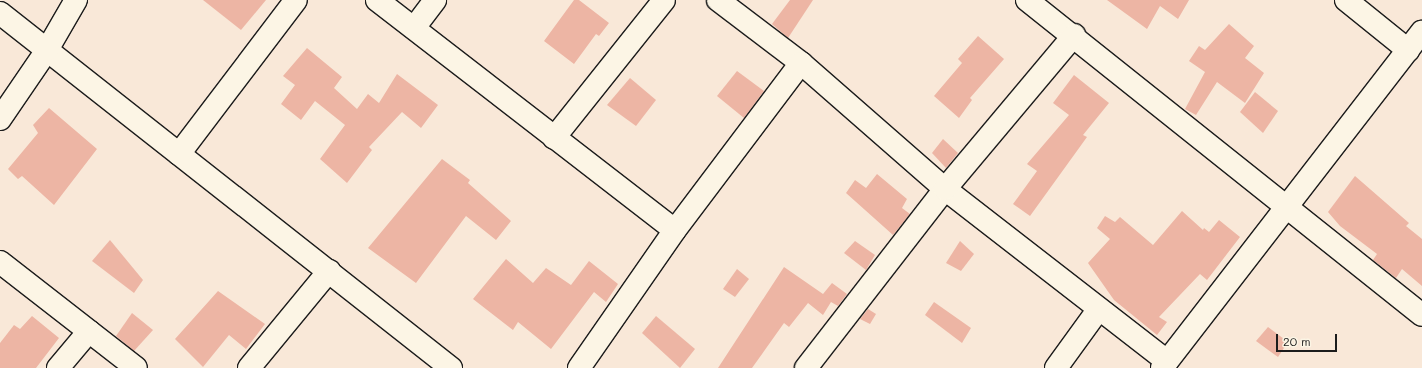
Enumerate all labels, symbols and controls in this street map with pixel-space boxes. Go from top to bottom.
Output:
scale bar [1278,326,1339,352]
text: 20 m [1283,333,1311,349]

